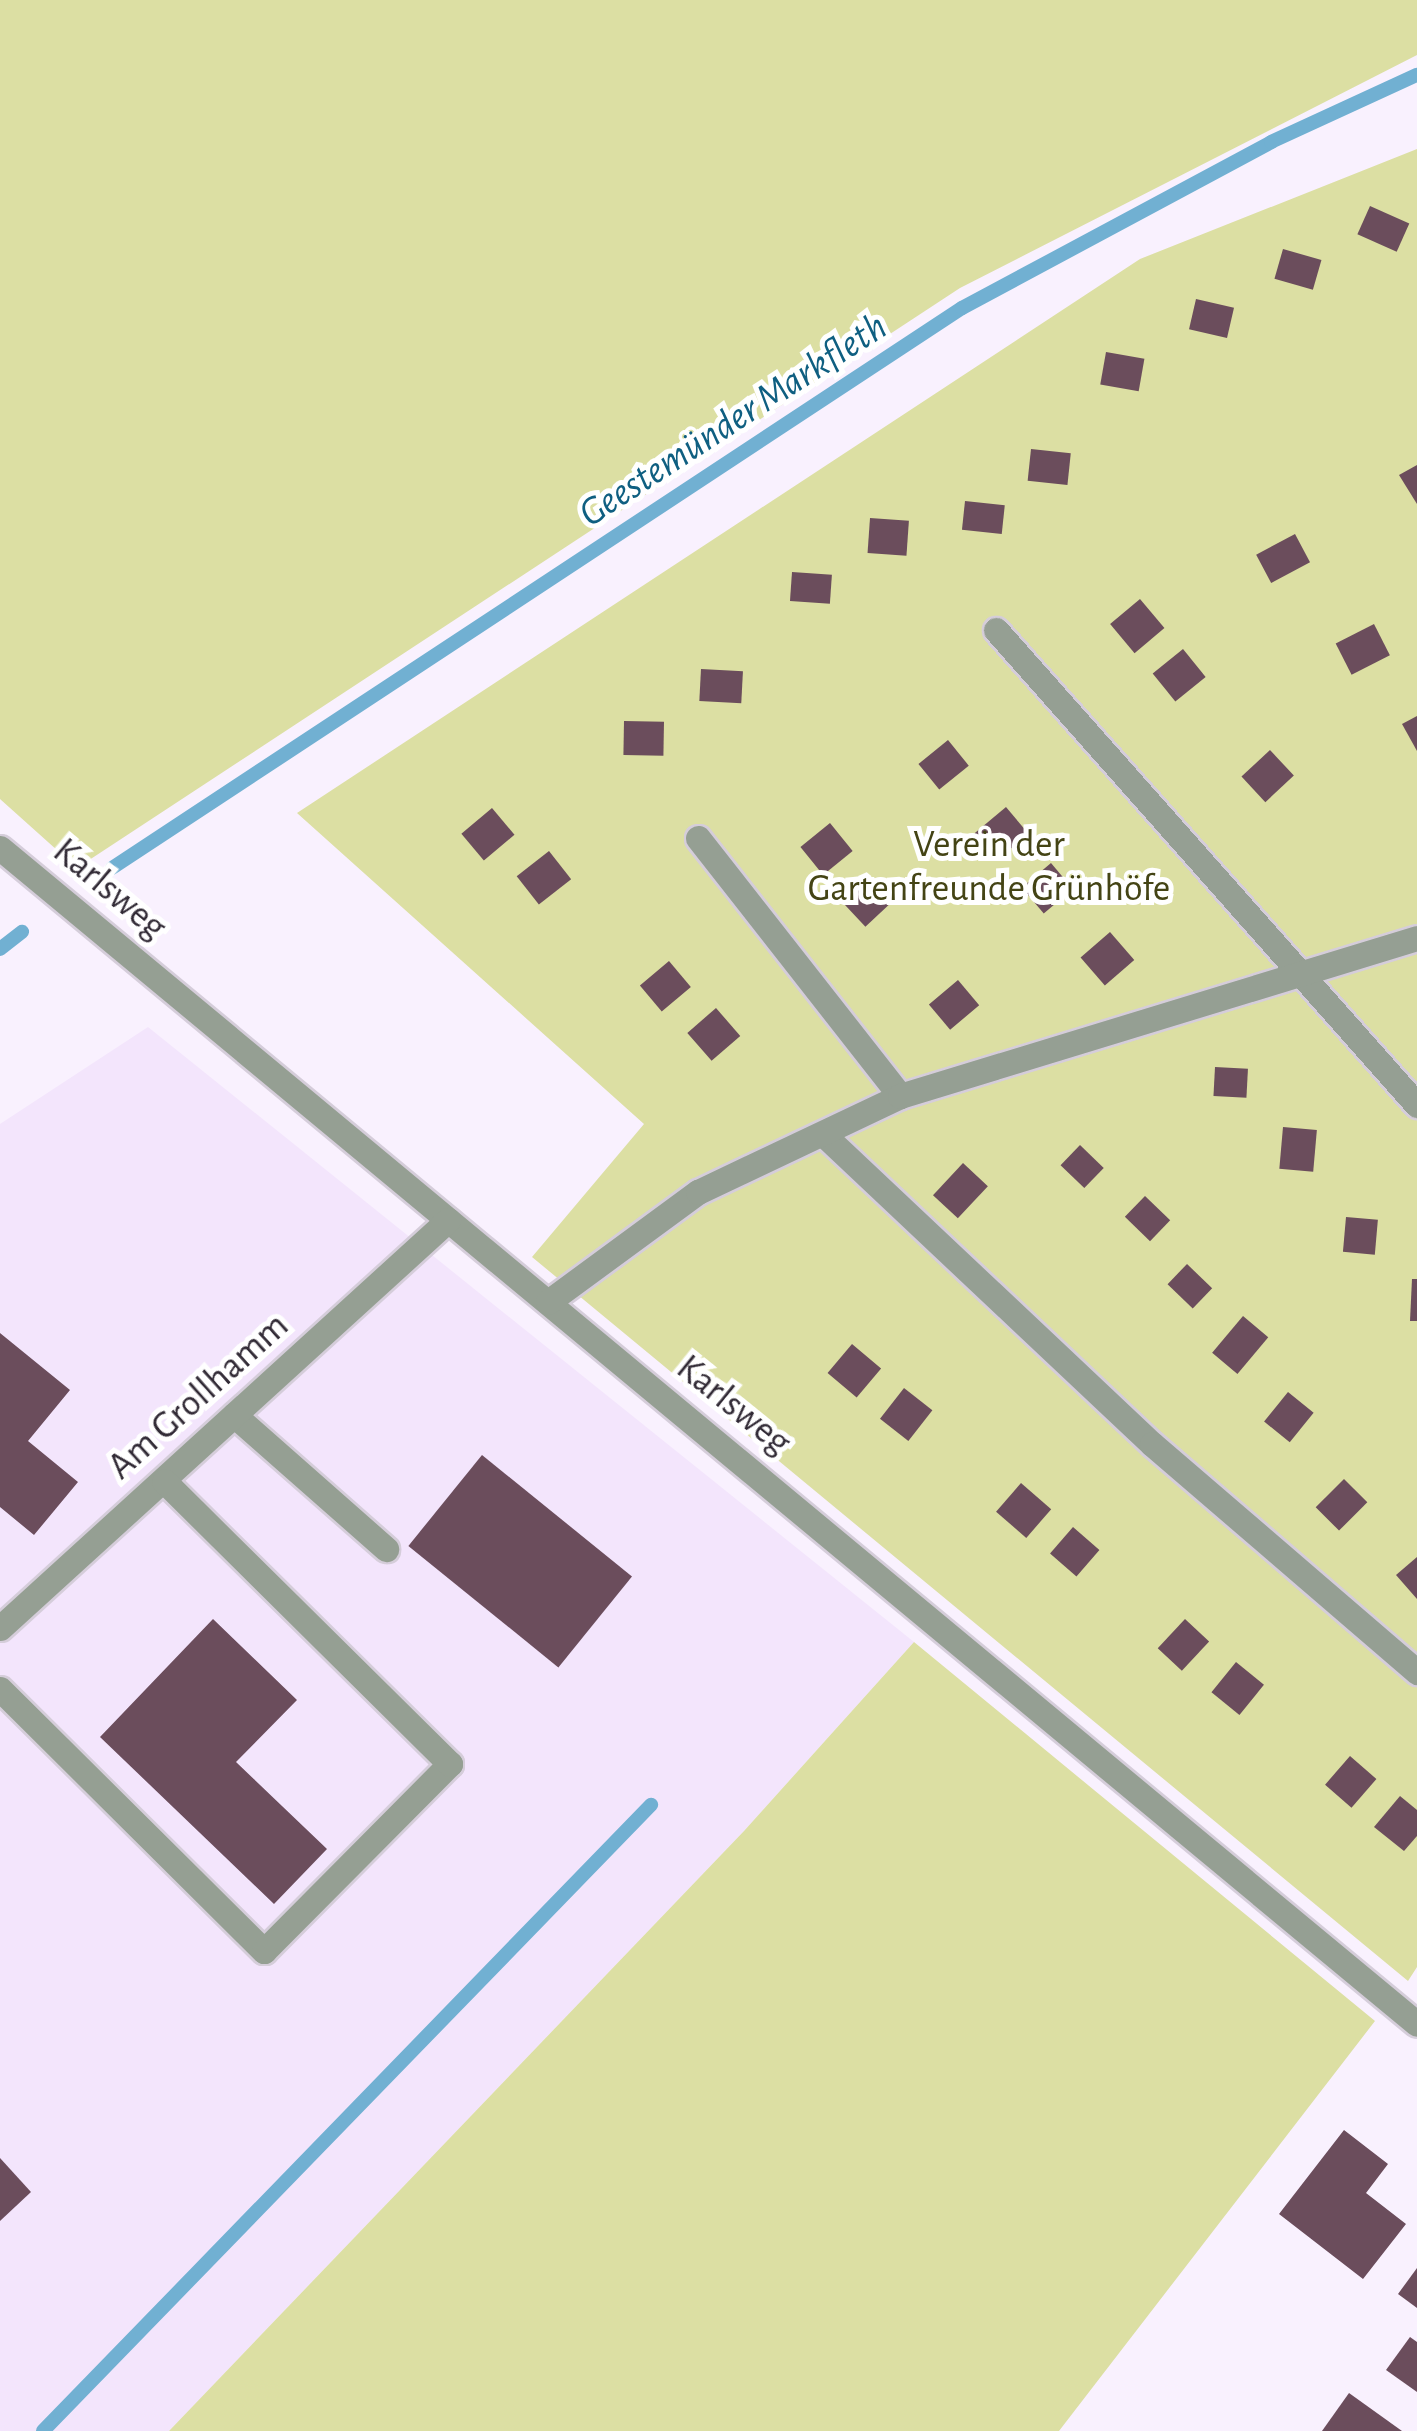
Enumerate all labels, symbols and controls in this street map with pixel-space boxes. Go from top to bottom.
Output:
water label: Geestemünder Markfleth [570,303,896,537]
park label: Verein der Gartenfreunde Grünhöfe [808,823,1170,912]
street label: Karlsweg [43,829,175,951]
street label: Am Grollhamm [99,1304,299,1490]
street label: Karlsweg [667,1346,799,1466]

